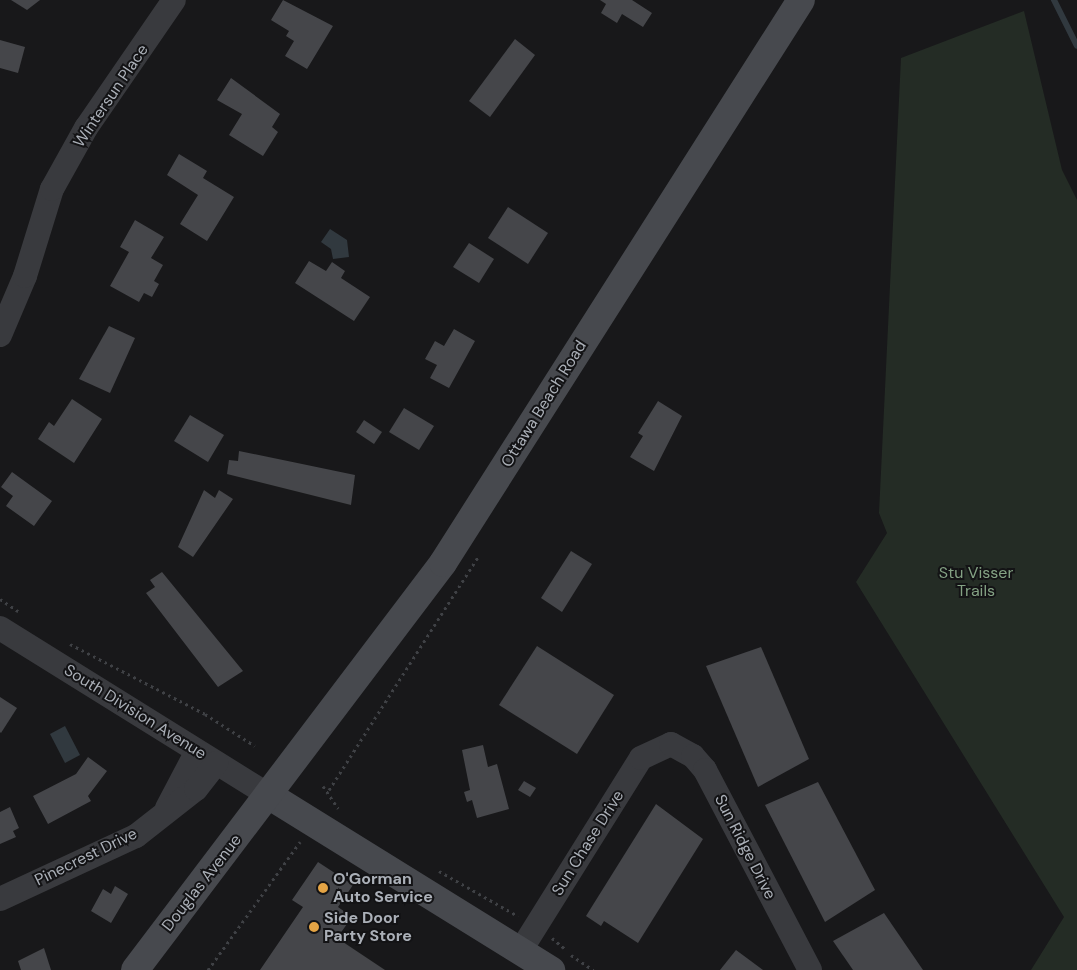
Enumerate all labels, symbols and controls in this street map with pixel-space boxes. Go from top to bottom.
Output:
street label: Wintersun Place [69,41,153,151]
street label: Ottawa Beach Road [497,337,591,471]
park label: Stu Visser Trails [939,563,1013,601]
street label: South Division Avenue [60,660,210,764]
street label: Sun Chase Drive [548,787,628,899]
street label: Sun Ridge Drive [710,791,780,903]
street label: Pinecrest Drive [32,824,140,890]
street label: Douglas Avenue [158,831,246,935]
place label: O'Gorman Auto Service [333,869,433,907]
marker: O'Gorman Auto Service [317,882,329,894]
place label: Side Door Party Store [324,908,412,946]
marker: Side Door Party Store [308,921,320,933]

